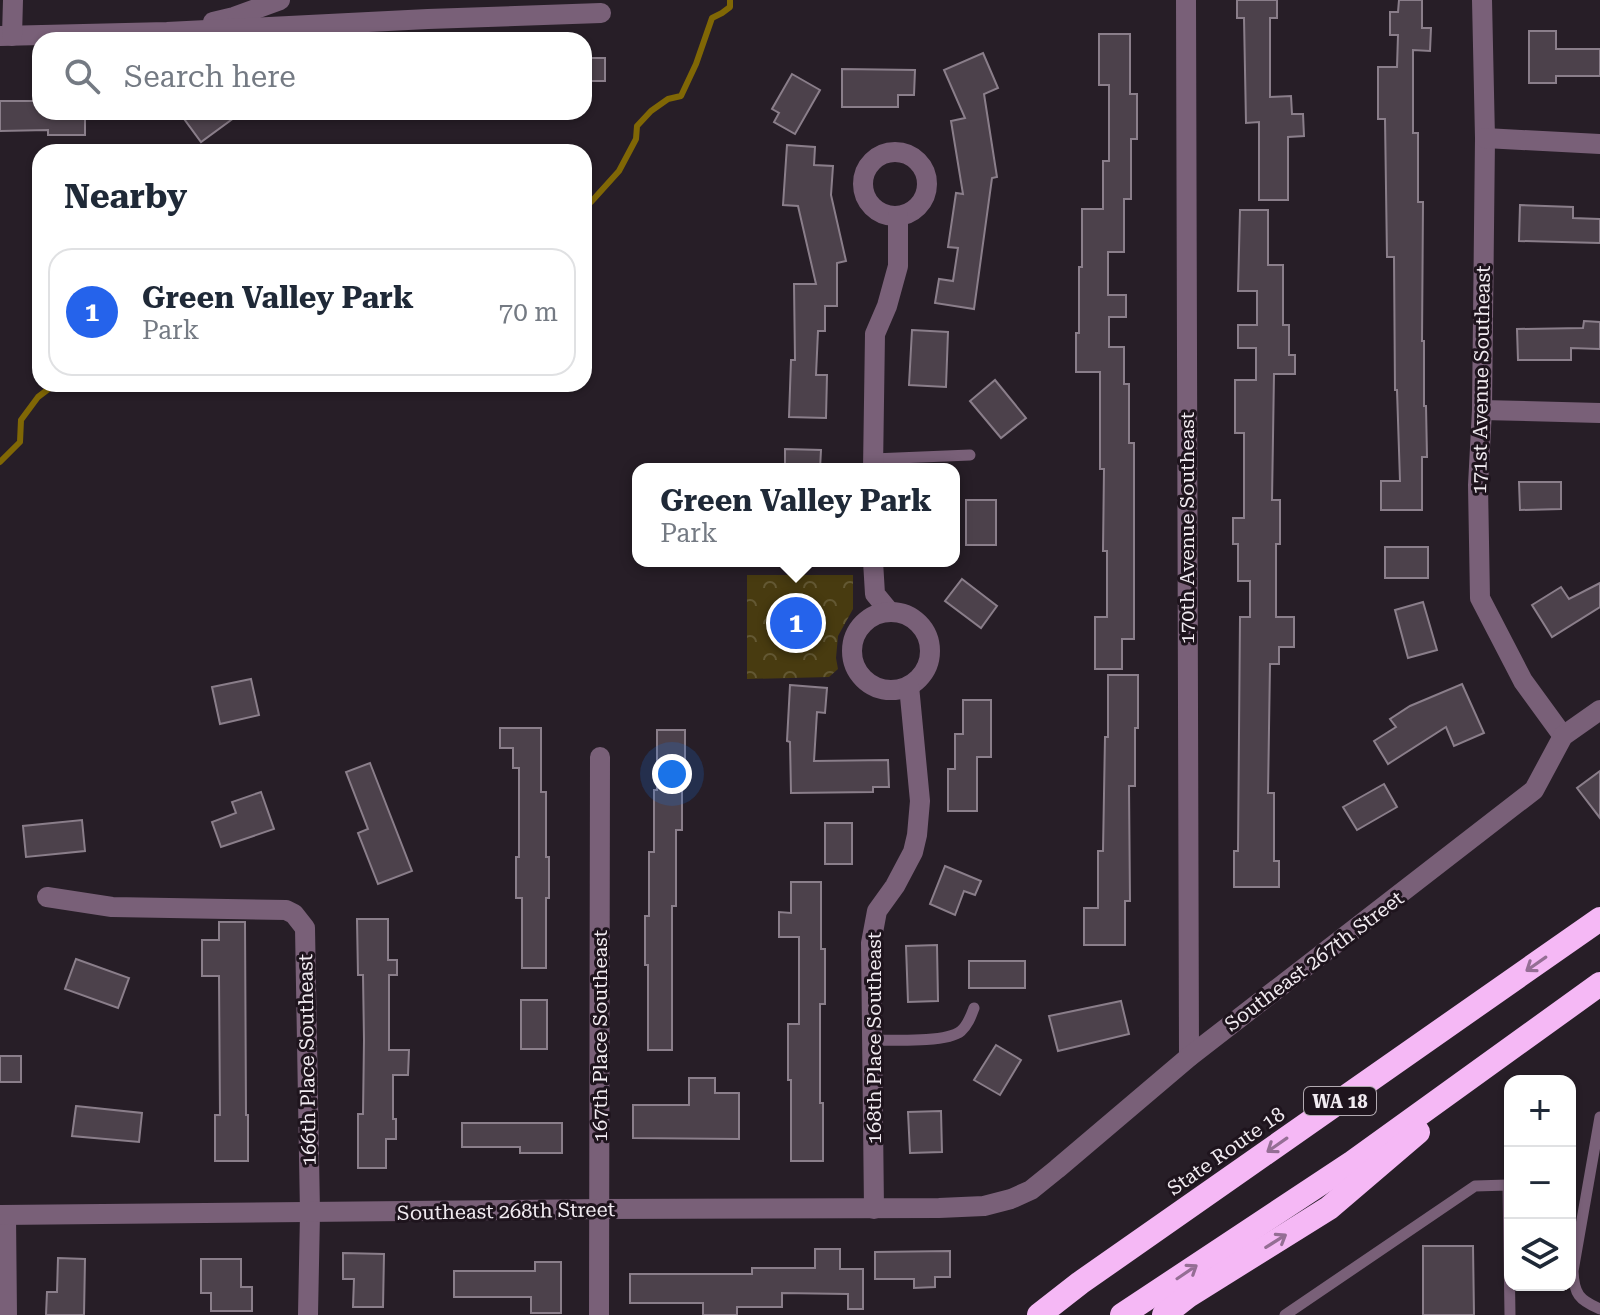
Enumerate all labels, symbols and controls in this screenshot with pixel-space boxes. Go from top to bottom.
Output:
search box [32,32,592,120]
icon: search [60,54,104,98]
text: Search here [124,59,296,94]
text: Nearby [64,176,187,216]
street label: 171st Avenue Southeast [1467,265,1495,495]
text: Green Valley Park [142,280,414,315]
text: 1 [85,297,99,327]
text: 70 m [499,297,558,327]
text: Park [142,315,199,345]
street label: 170th Avenue Southeast [1175,411,1199,644]
popup [632,463,960,567]
text: Green Valley Park [660,483,932,518]
text: Park [660,518,717,548]
pin: 1 [770,593,822,653]
your location [652,754,692,794]
street label: Southeast 267th Street [1220,885,1409,1036]
street label: 167th Place Southeast [588,929,612,1142]
street label: 168th Place Southeast [862,931,886,1144]
street label: 166th Place Southeast [293,953,321,1166]
one-way arrow [1526,956,1548,972]
map controls [1504,1075,1576,1291]
button: + [1504,1075,1576,1147]
road number: WA 18 [1304,1087,1376,1115]
street label: State Route 18 [1163,1102,1289,1200]
one-way arrow [1267,1136,1288,1153]
button: − [1504,1147,1576,1219]
street label: Southeast 268th Street [397,1197,616,1225]
button: layers [1504,1219,1576,1291]
one-way arrow [1264,1233,1286,1250]
one-way arrow [1175,1264,1197,1280]

